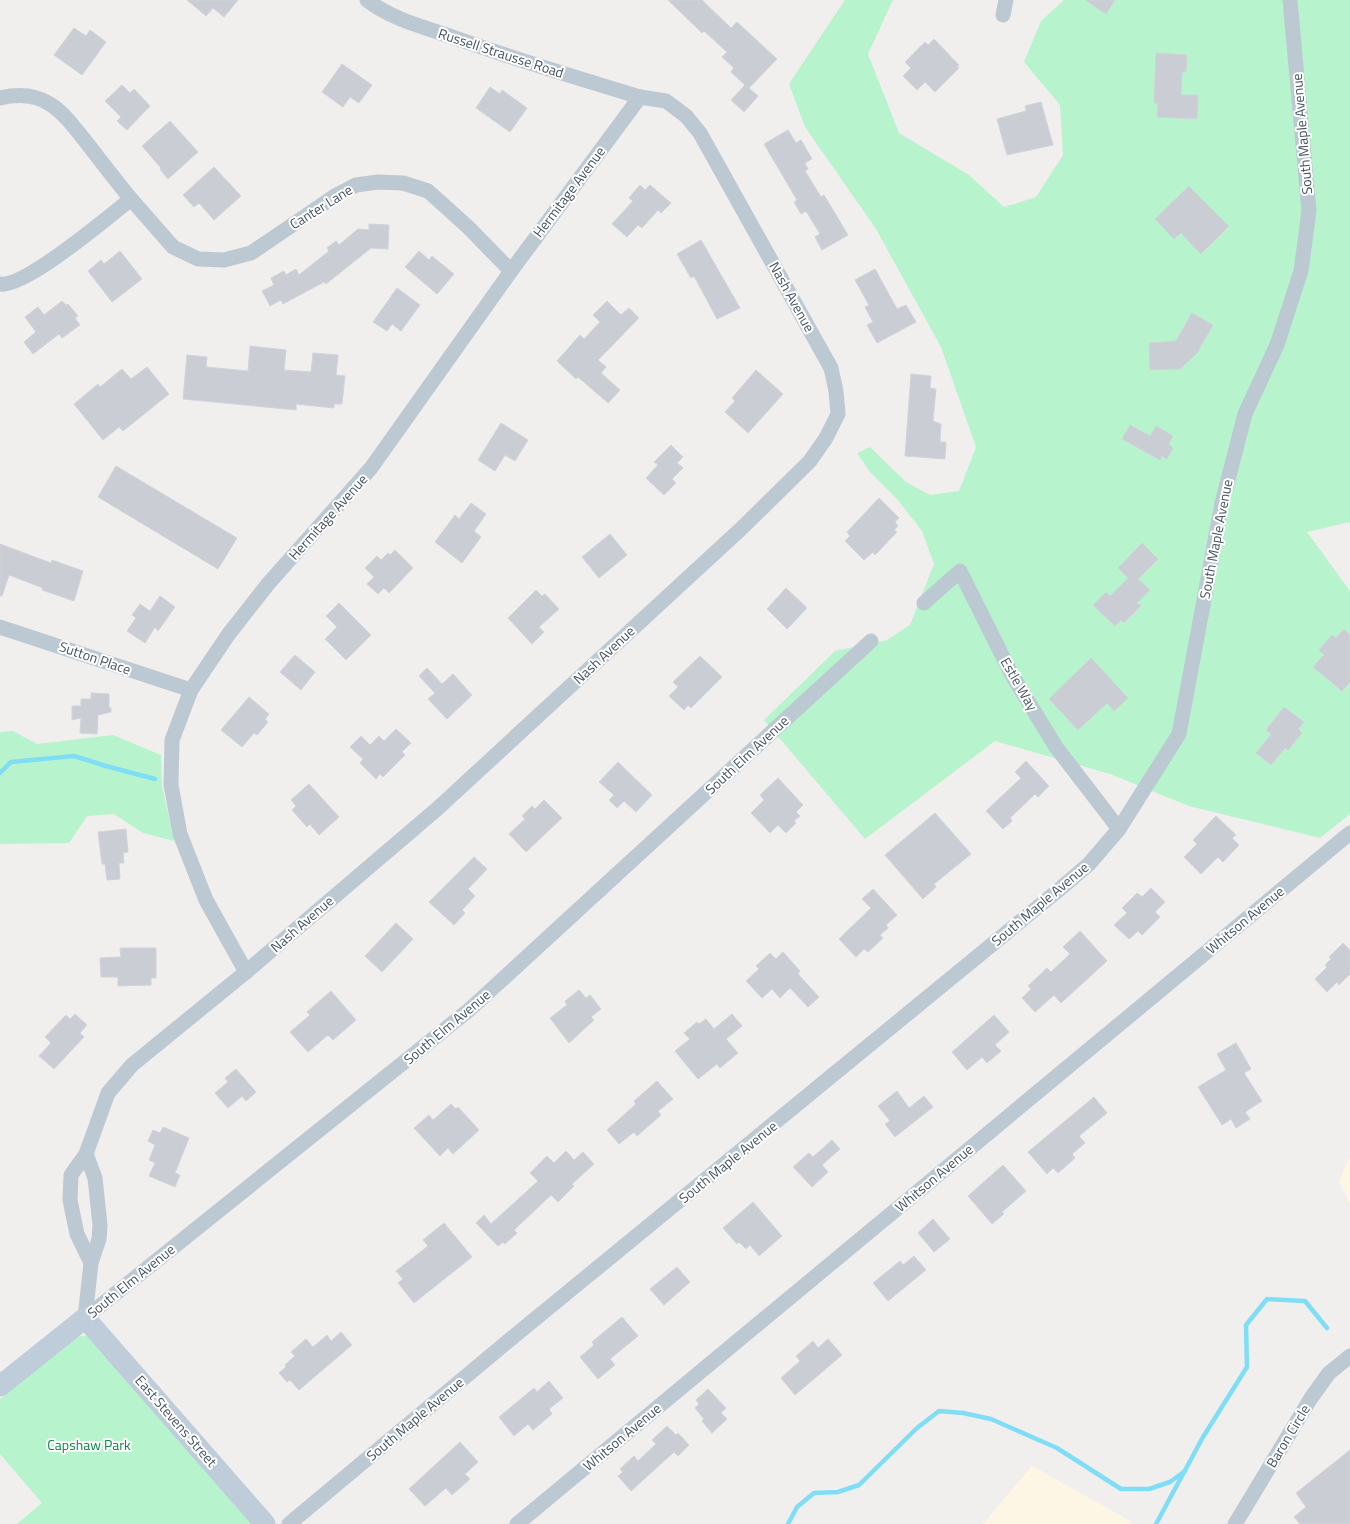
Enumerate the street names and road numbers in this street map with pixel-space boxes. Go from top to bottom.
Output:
street label: Russell Strausse Road [436,22,567,83]
street label: South Maple Avenue [1286,73,1317,195]
street label: Hermitage Avenue [527,142,610,242]
street label: Canter Lane [285,179,356,234]
street label: Nash Avenue [764,258,820,336]
street label: Hermitage Avenue [283,469,372,564]
street label: South Maple Avenue [1194,477,1237,600]
street label: Nash Avenue [568,621,639,689]
street label: Sutton Place [57,635,134,680]
street label: Estle Way [996,653,1043,715]
street label: South Elm Avenue [700,710,793,799]
street label: South Maple Avenue [986,857,1093,951]
street label: Whitson Avenue [1201,881,1288,959]
street label: Nash Avenue [266,890,338,957]
street label: South Elm Avenue [399,984,495,1069]
street label: South Maple Avenue [674,1115,781,1208]
street label: Whitson Avenue [890,1139,977,1217]
street label: South Elm Avenue [82,1239,179,1323]
street label: East Stevens Street [131,1370,222,1471]
street label: South Maple Avenue [361,1372,468,1466]
street label: Whitson Avenue [578,1398,665,1476]
street label: Baron Circle [1261,1400,1315,1471]

